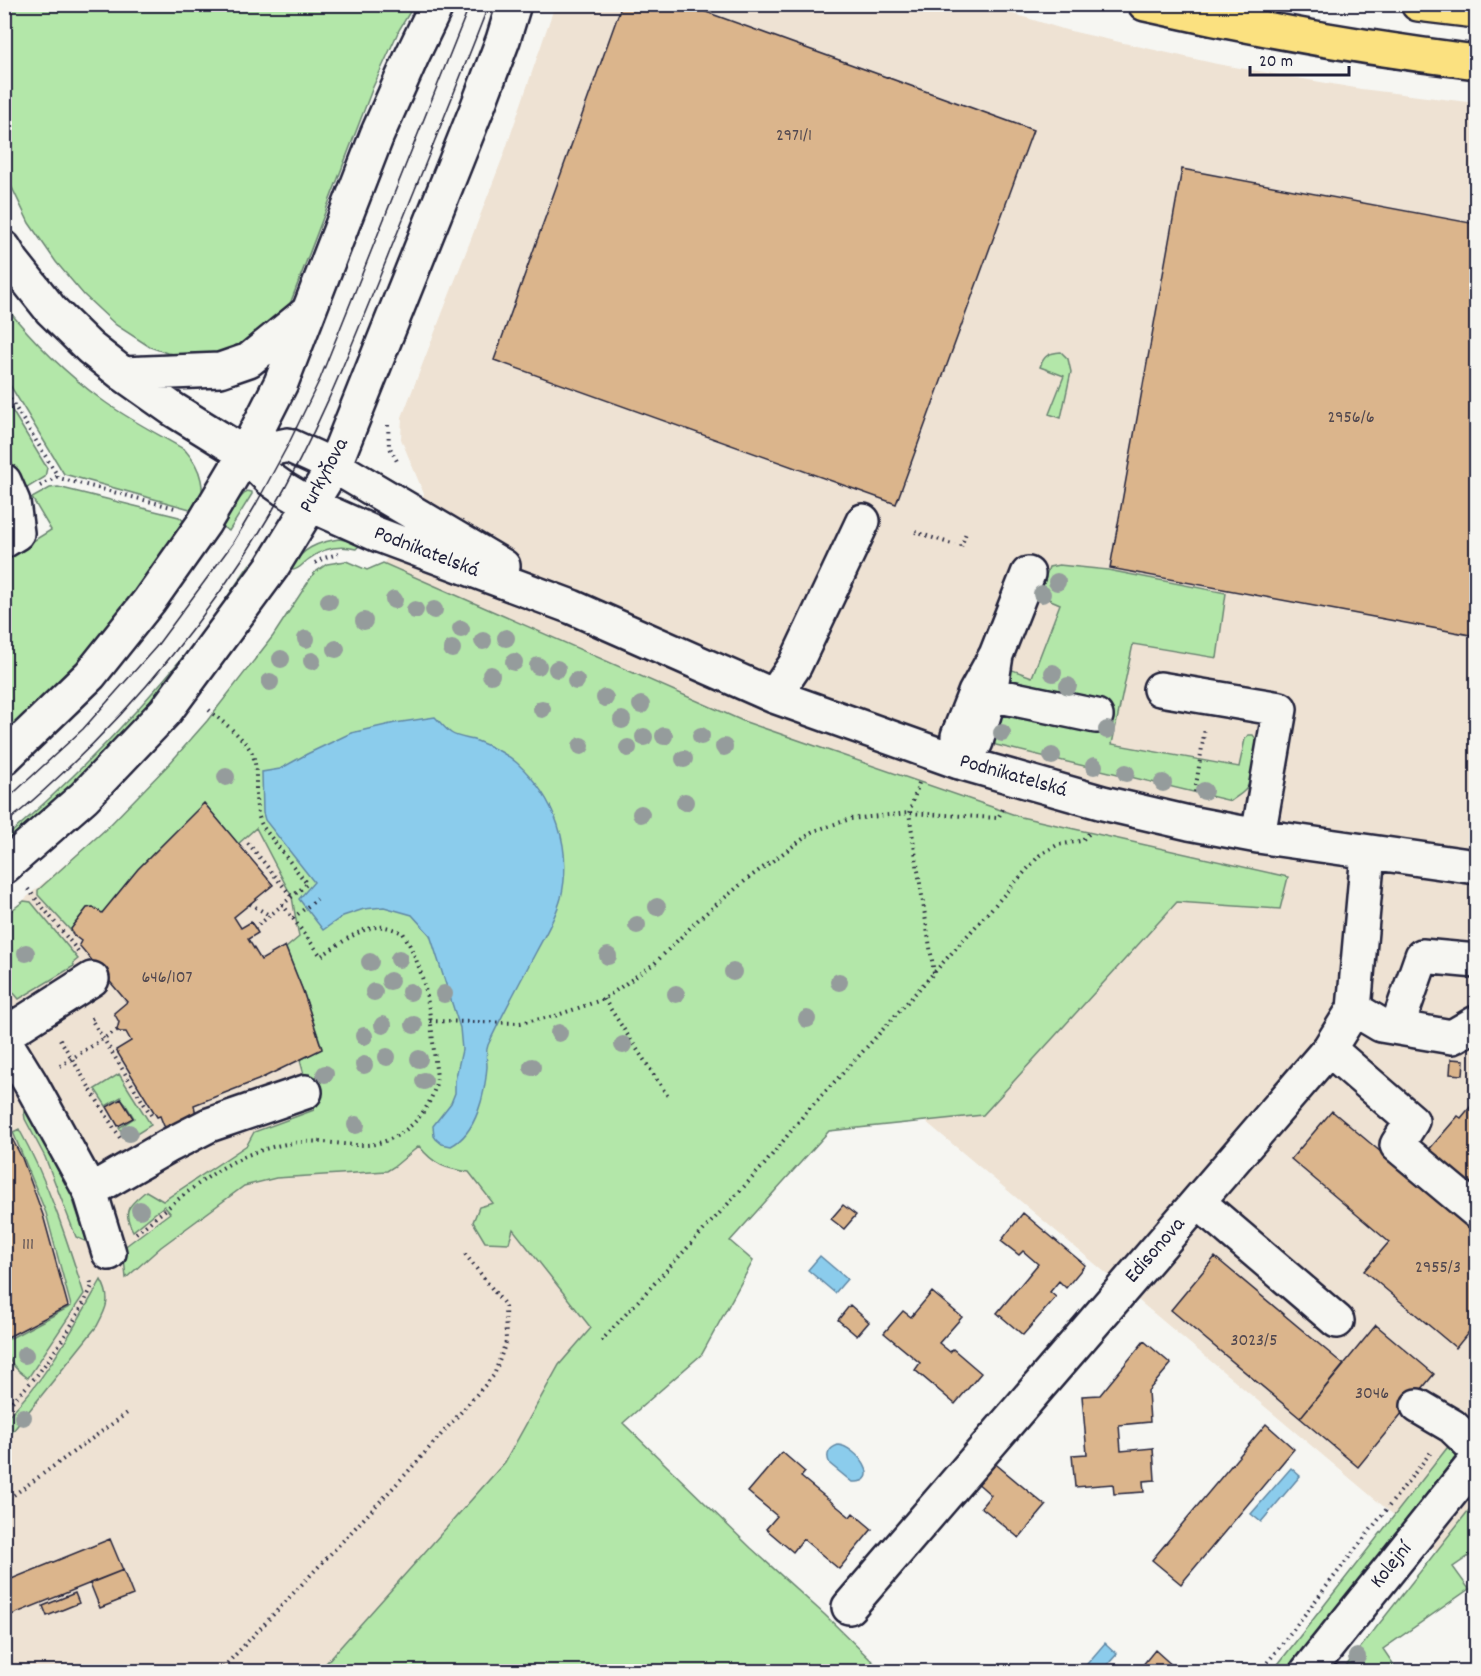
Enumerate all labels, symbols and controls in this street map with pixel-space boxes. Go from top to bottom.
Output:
scale bar [1250,39,1349,77]
text: 20 m [1259,50,1293,75]
house number: 2971/1 [776,124,812,149]
house number: 2956/6 [1327,406,1375,431]
street label: Purkyňova [293,432,358,519]
street label: Podnikatelská [369,519,484,587]
street label: Podnikatelská [956,747,1071,807]
house number: 646/107 [142,966,193,991]
street label: Edisonova [1119,1210,1194,1291]
house number: 111 [22,1233,34,1258]
house number: 2955/3 [1415,1256,1461,1281]
house number: 3023/5 [1230,1329,1278,1354]
house number: 3046 [1355,1382,1389,1407]
street label: Kolejní [1364,1535,1421,1596]

